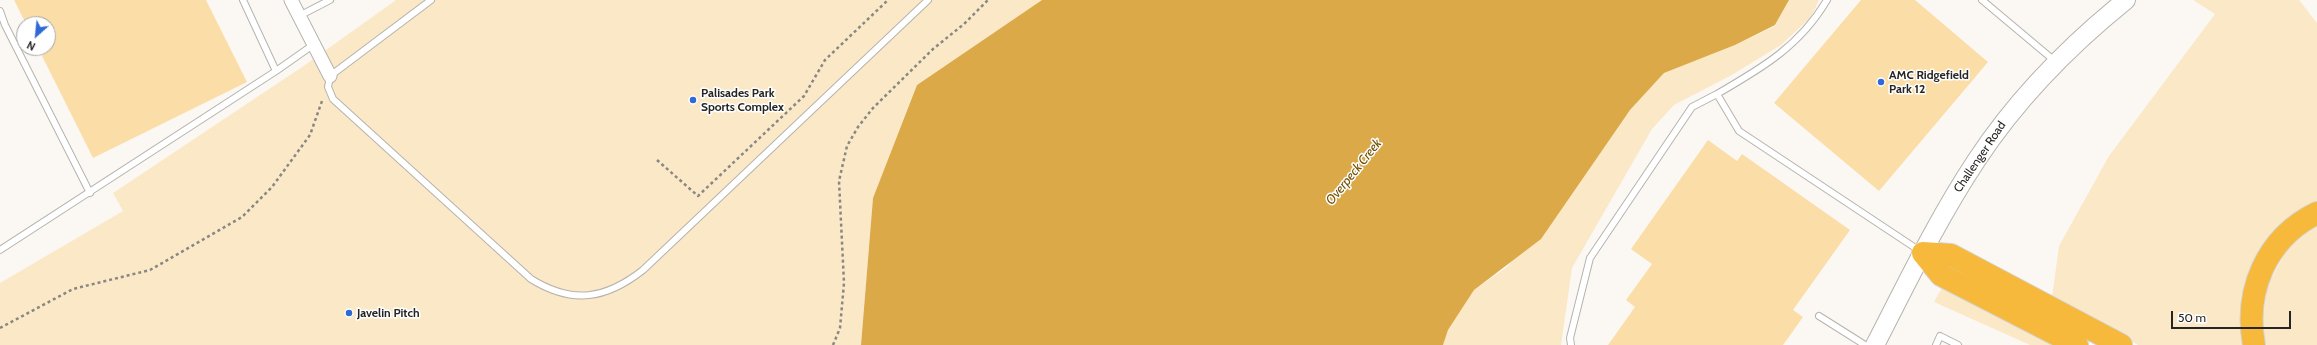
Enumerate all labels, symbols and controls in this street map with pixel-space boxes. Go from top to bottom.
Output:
north arrow [16,16,56,56]
text: N [24,38,38,54]
place label: AMC Ridgefield Park 12 [1889,68,1969,96]
marker: AMC Ridgefield Park 12 [1876,77,1886,87]
place label: Palisades Park Sports Complex [701,86,784,114]
marker: Palisades Park Sports Complex [688,95,698,105]
street label: Challenger Road [1951,119,2009,195]
water label: Overpeck Creek [1323,136,1385,208]
scale bar [2173,303,2293,329]
place label: Javelin Pitch [357,306,420,320]
marker: Javelin Pitch [344,308,354,318]
text: 50 m [2178,310,2206,325]

